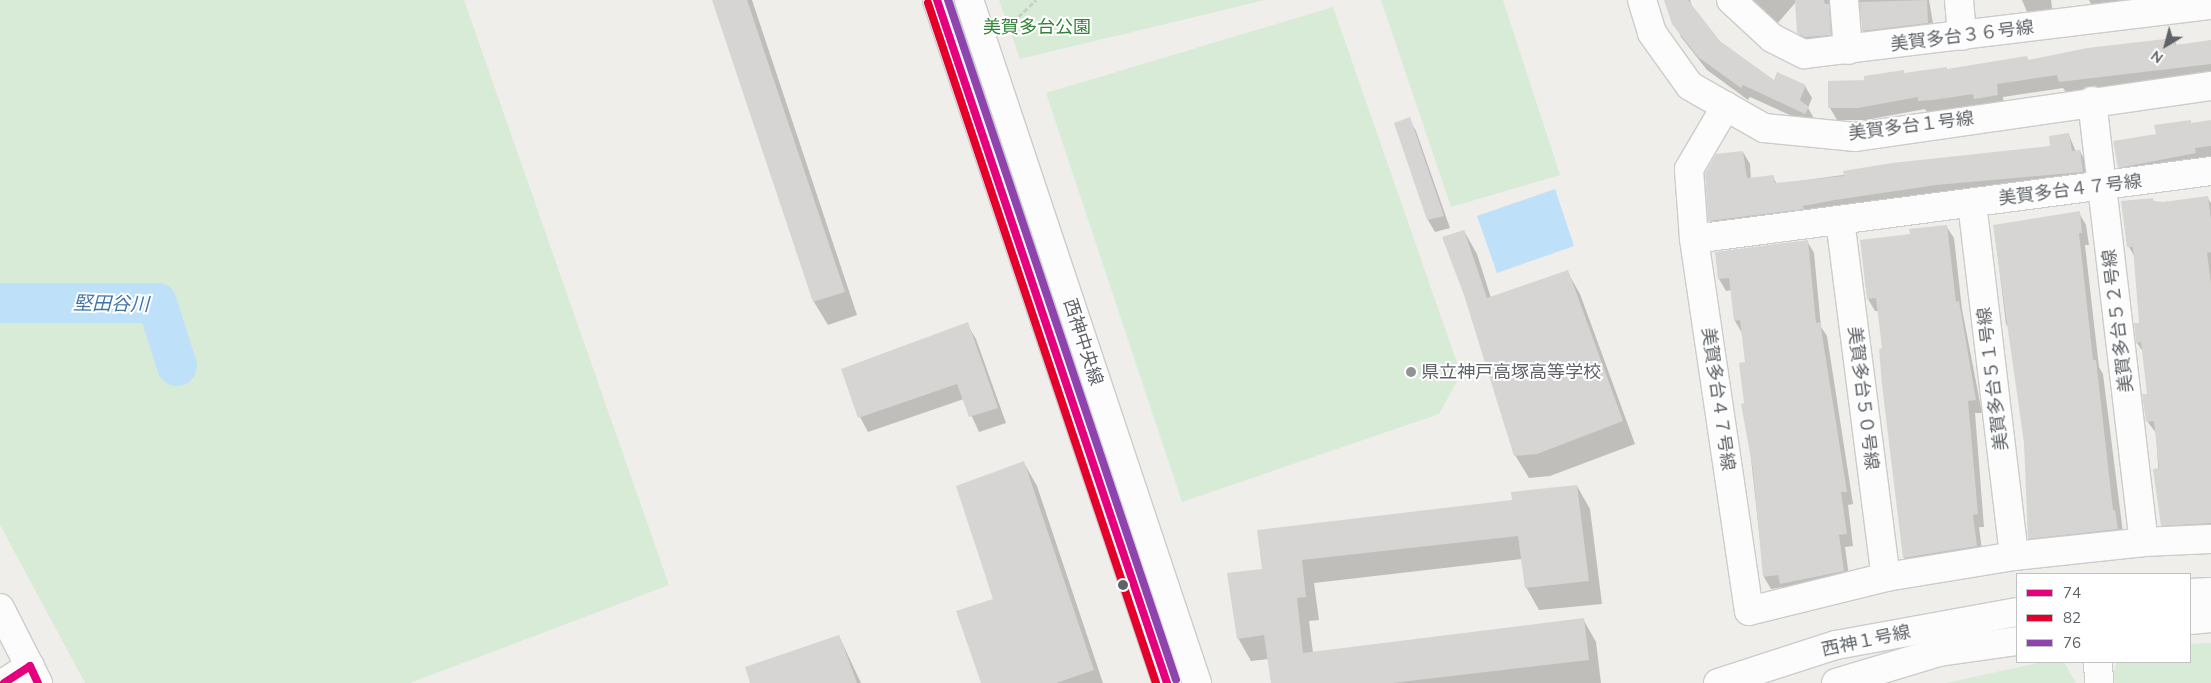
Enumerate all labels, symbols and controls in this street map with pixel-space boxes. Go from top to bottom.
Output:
park label: 美賀多台公園 [983,16,1091,38]
street label: 美賀多台３６号線 [1889,17,2035,55]
north arrow [2141,20,2191,70]
text: N [2147,47,2167,67]
street label: 美賀多台１号線 [1847,108,1975,144]
street label: 美賀多台４７号線 [1997,171,2143,209]
street label: 美賀多台５２号線 [2099,248,2137,394]
water label: 堅田谷川 [73,292,149,316]
street label: 西神中央線 [1059,296,1107,388]
street label: 美賀多台５１号線 [1974,306,2012,452]
street label: 美賀多台５０号線 [1844,325,1882,471]
street label: 美賀多台４７号線 [1697,326,1739,472]
place label: 県立神戸高塚高等学校 [1421,361,1601,383]
marker: 県立神戸高塚高等学校 [1405,366,1417,378]
legend [2016,573,2191,663]
unlabelled marker [1118,580,1128,590]
text: 74 [2063,583,2081,602]
text: 82 [2063,608,2081,627]
street label: 西神１号線 [1820,621,1912,661]
text: 76 [2063,633,2081,652]

